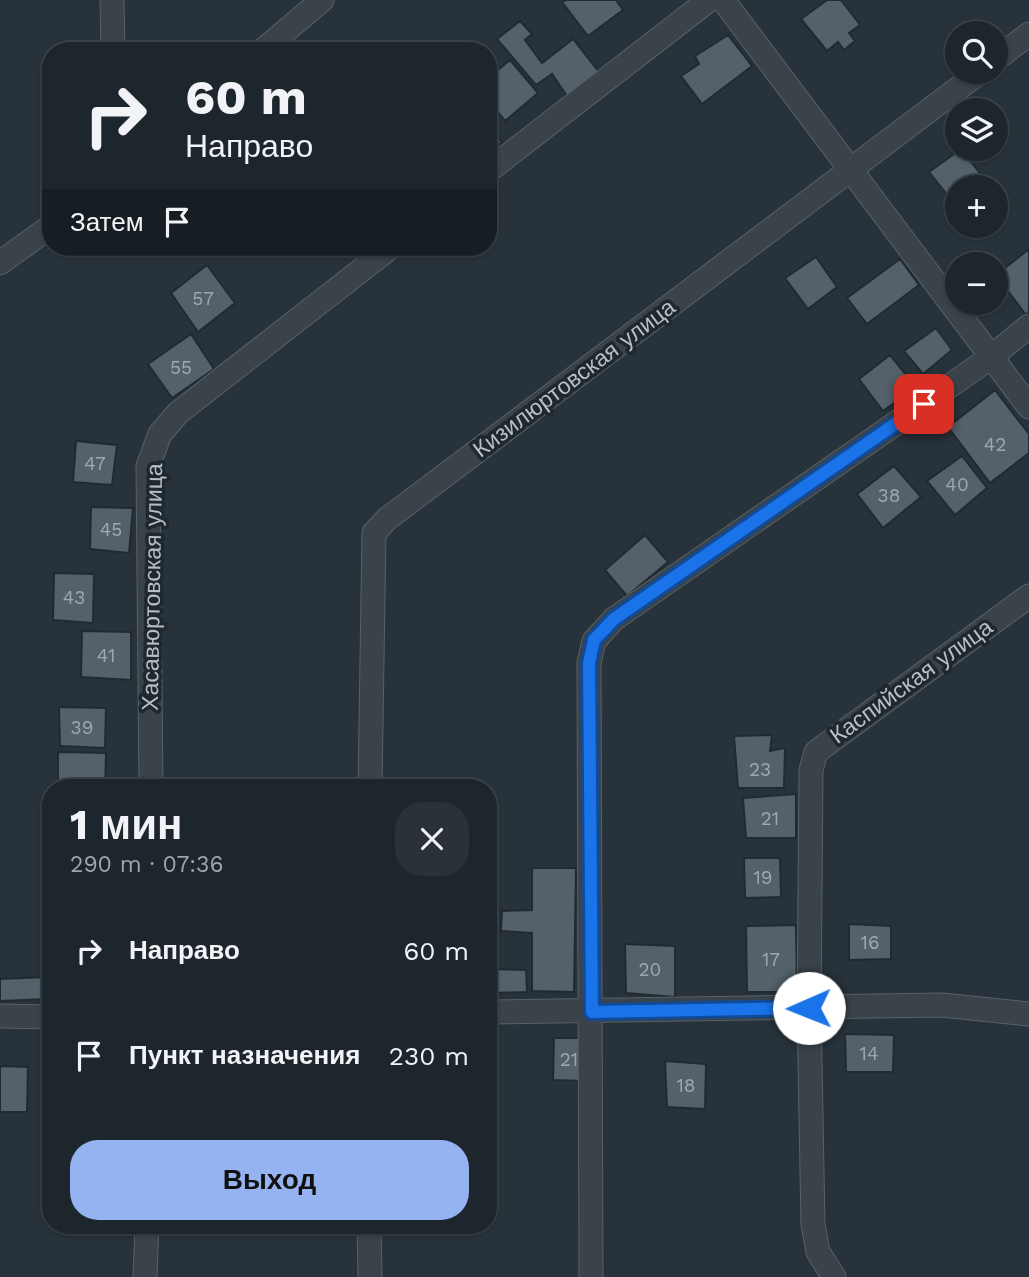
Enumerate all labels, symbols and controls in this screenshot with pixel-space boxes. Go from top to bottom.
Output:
map controls [945,21,1008,315]
button: search [945,21,1008,84]
text: 60 m [185,68,307,126]
icon: right [70,70,161,161]
button: layers [945,98,1008,161]
text: Направо [185,127,313,165]
button: + [945,175,1008,238]
icon: arrive [158,203,196,241]
text: Затем [70,207,144,237]
button: − [945,252,1008,315]
house number: 57 [192,287,214,310]
street label: Кизилюртовская улица [468,293,681,463]
house number: 55 [170,356,192,379]
pin [894,374,954,434]
icon: arrive [905,385,943,423]
house number: 42 [984,433,1006,456]
house number: 47 [84,452,106,475]
street label: Хасавюртовская улица [137,463,168,711]
house number: 40 [945,473,969,496]
house number: 38 [878,484,900,507]
house number: 45 [100,518,122,541]
house number: 43 [63,586,85,609]
street label: Каспийская улица [825,613,998,749]
house number: 41 [97,644,115,667]
house number: 39 [71,716,93,739]
house number: 23 [749,758,771,781]
text: 1 мин [70,800,182,849]
button: close [395,802,469,876]
house number: 21 [761,807,779,830]
text: 290 m · 07:36 [70,851,224,878]
house number: 19 [753,866,773,889]
house number: 16 [861,931,879,954]
icon: right [70,932,108,970]
text: Направо [129,935,240,965]
text: 60 m [403,936,469,966]
house number: 17 [762,948,780,971]
house number: 20 [639,958,661,981]
position arrow [772,971,846,1045]
icon: arrive [70,1037,108,1075]
text: Пункт назначения [129,1040,360,1070]
text: 230 m [389,1041,469,1071]
house number: 14 [859,1042,879,1065]
house number: 21 [560,1048,578,1071]
house number: 18 [676,1074,696,1097]
button: Выход [70,1140,469,1220]

